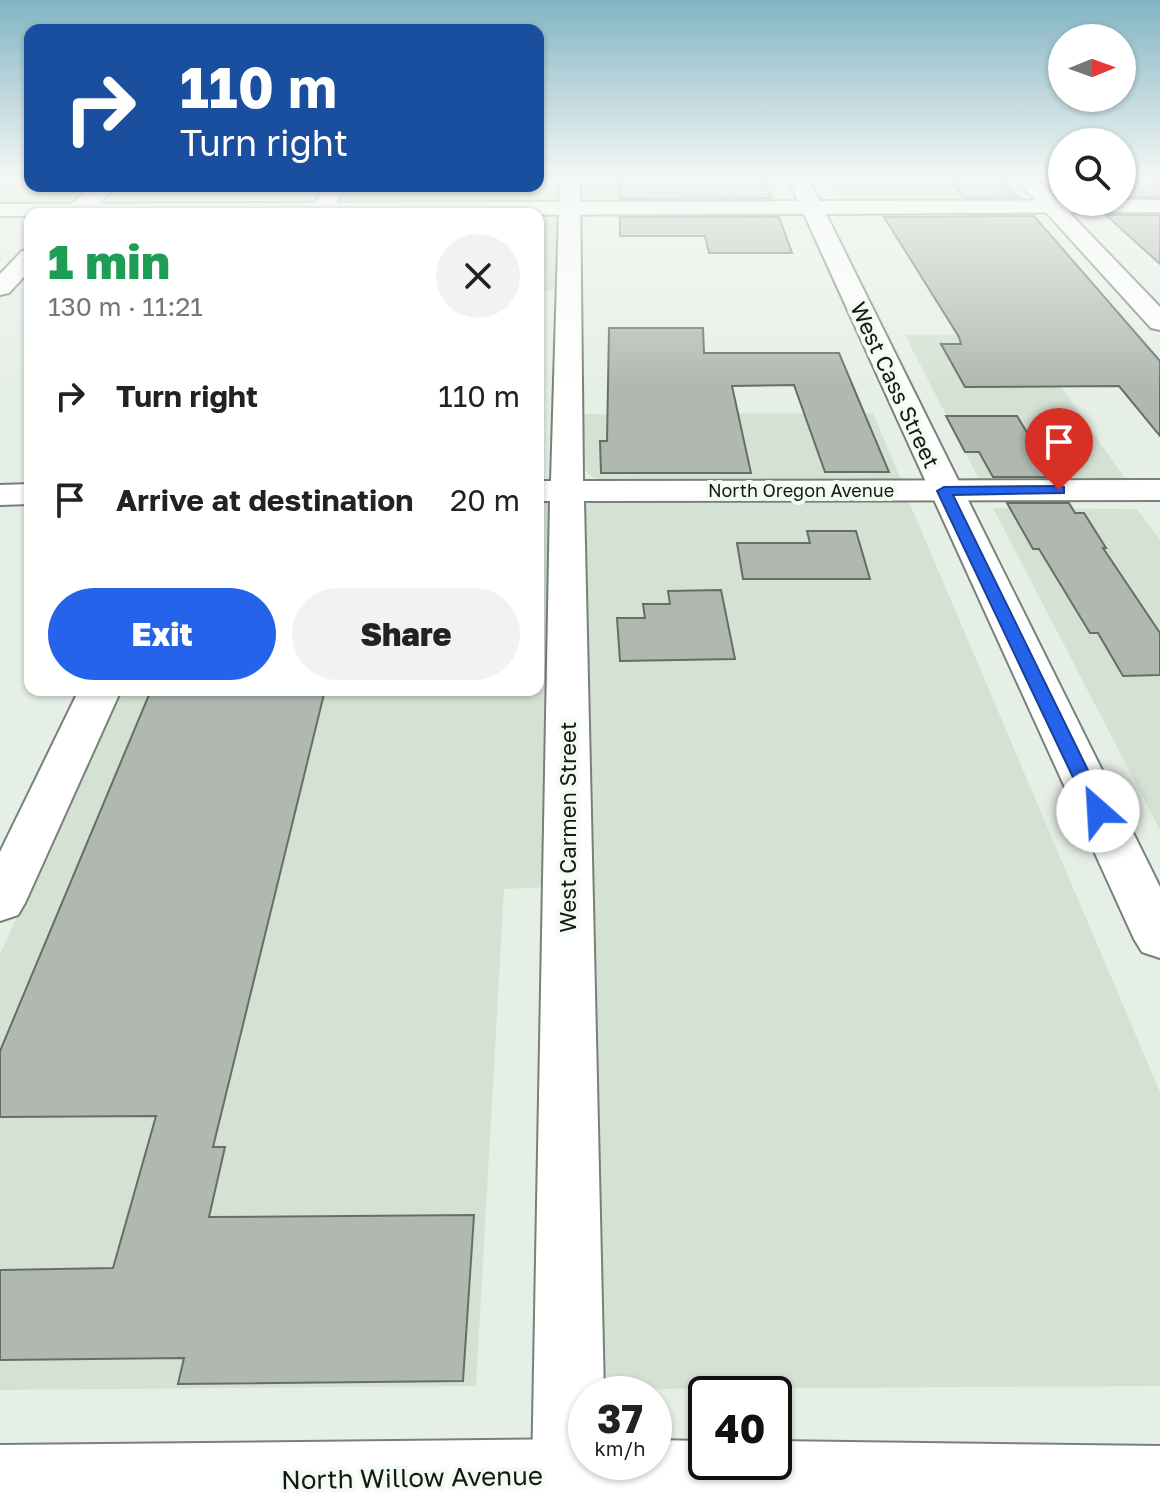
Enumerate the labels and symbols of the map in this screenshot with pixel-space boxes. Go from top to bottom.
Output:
north arrow [1048,24,1136,112]
street label: West Cass Street [845,297,946,472]
pin [1025,408,1093,490]
street label: North Oregon Avenue [708,479,894,501]
street label: West Carmen Street [554,721,581,933]
position arrow [1056,769,1140,853]
speed limit sign: 40 [688,1376,792,1480]
street label: North Willow Avenue [281,1460,543,1495]

